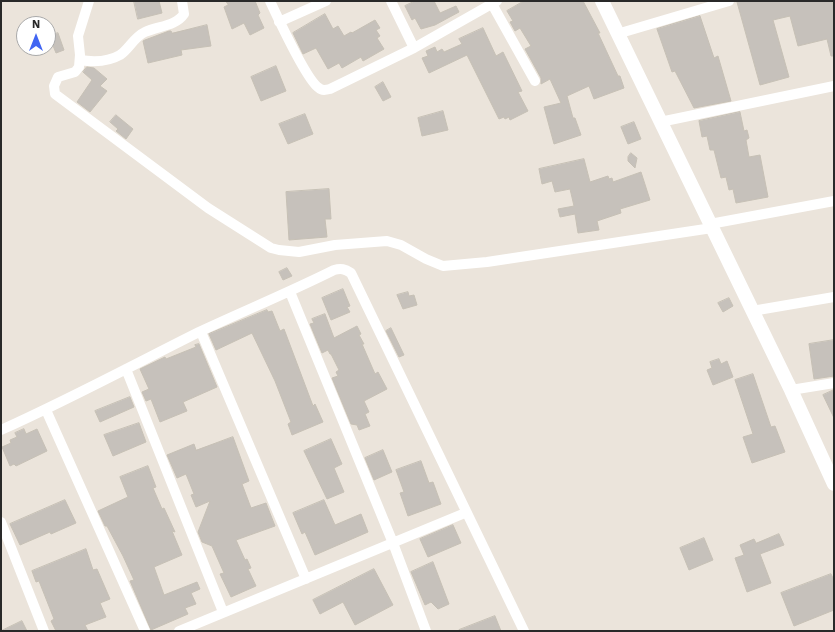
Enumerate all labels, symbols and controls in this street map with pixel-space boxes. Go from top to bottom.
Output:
north arrow [16,16,56,56]
text: N [32,18,40,31]

